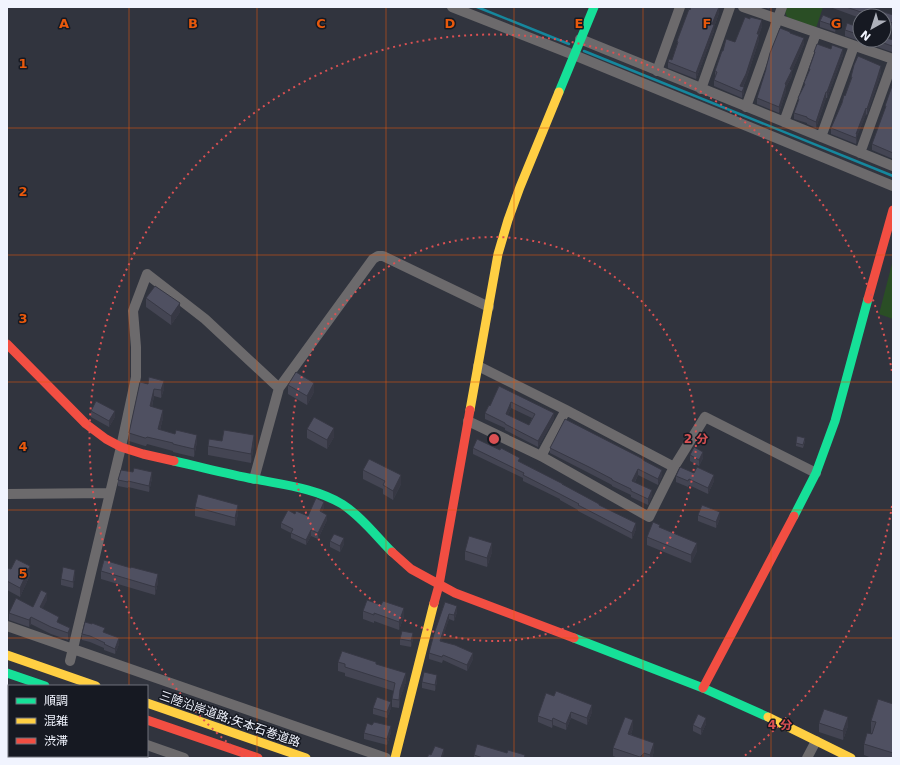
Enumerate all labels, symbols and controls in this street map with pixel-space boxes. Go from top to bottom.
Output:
north arrow [852,8,892,48]
text: A [59,16,69,31]
text: B [188,16,198,31]
text: C [316,16,326,31]
text: D [445,16,456,31]
text: E [575,16,583,31]
text: F [703,16,711,31]
text: G [831,16,841,31]
text: N [858,27,874,43]
text: 1 [18,56,28,71]
text: 2 [18,184,28,199]
text: 3 [18,311,28,326]
centre of rings [487,432,501,446]
text: 2 分 [684,432,708,446]
text: 4 [18,439,28,454]
text: 5 [18,566,28,581]
legend [8,685,148,757]
street label: 三陸沿岸道路;矢本石巻道路 [158,688,302,750]
text: 順調 [44,694,68,708]
text: 混雑 [44,714,68,728]
text: 4 分 [768,718,792,732]
text: 渋滞 [44,734,68,748]

